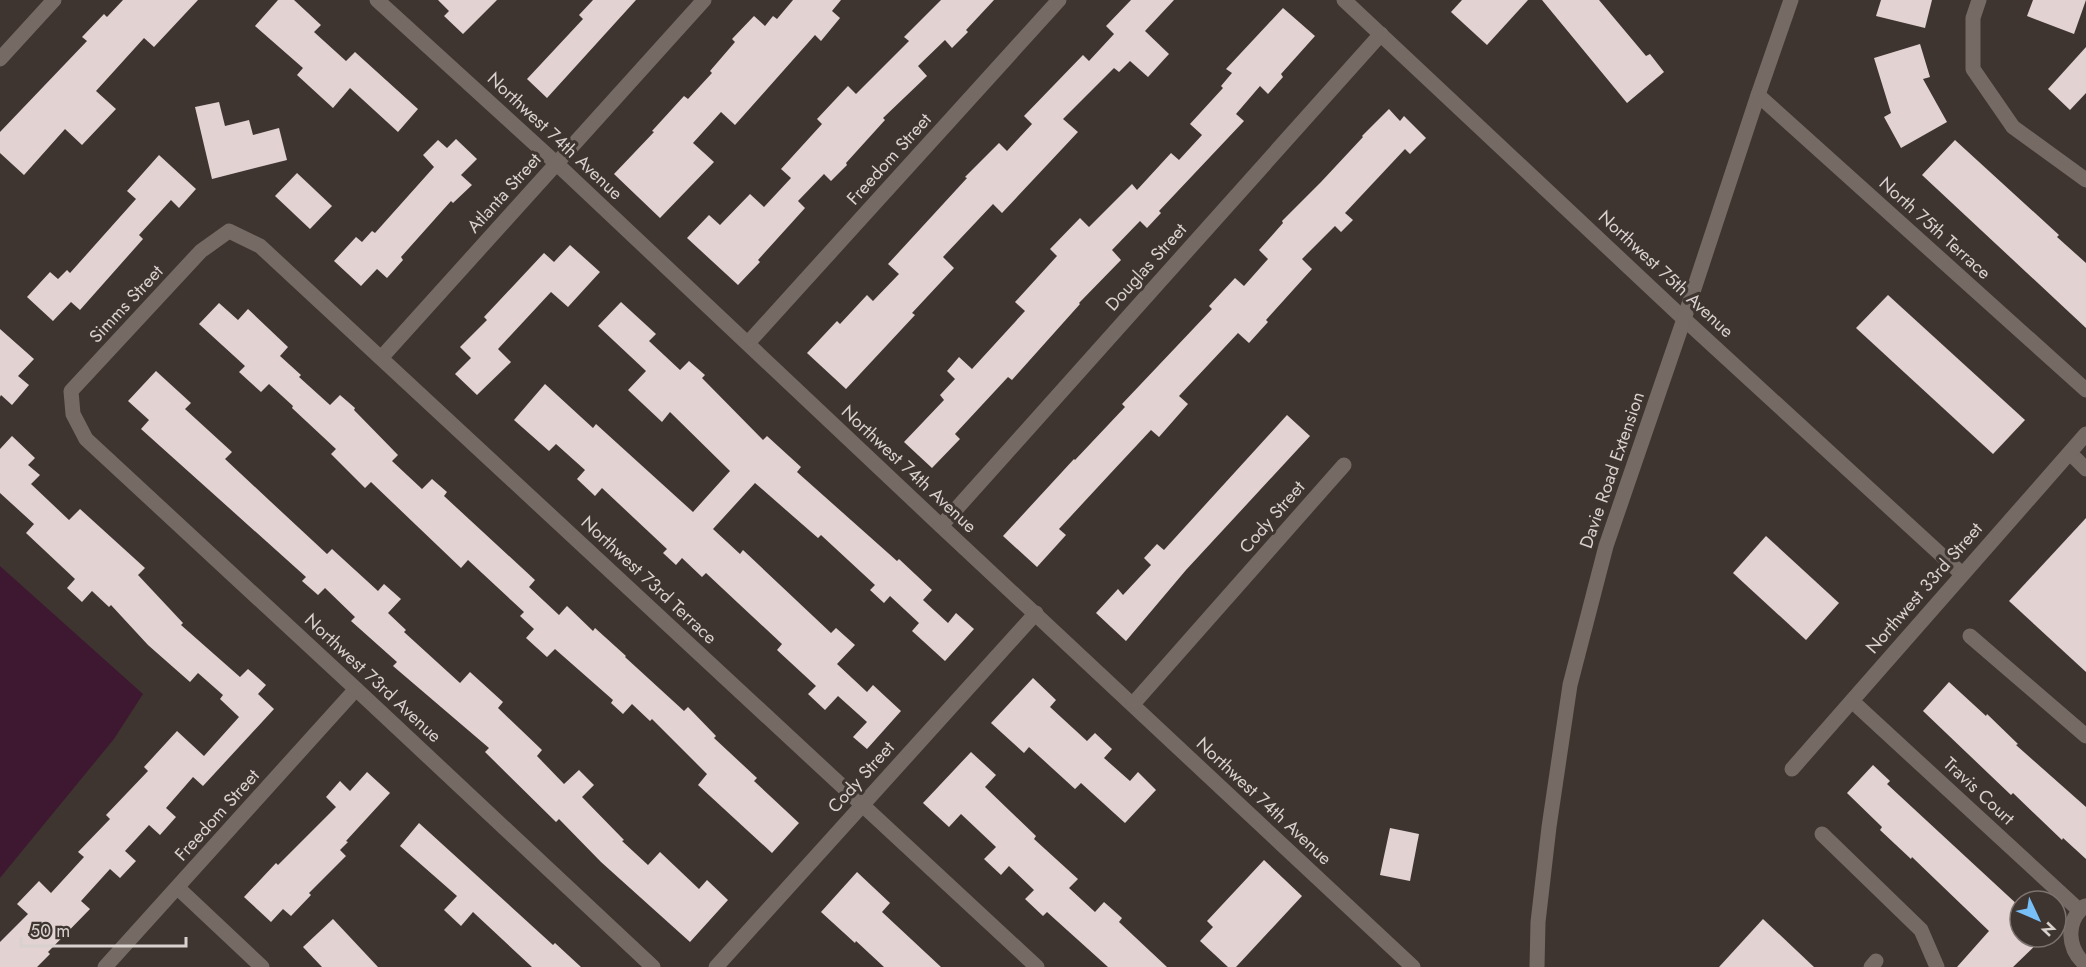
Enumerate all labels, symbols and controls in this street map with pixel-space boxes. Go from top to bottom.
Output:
street label: Northwest 74th Avenue [481,66,629,206]
street label: Freedom Street [841,107,938,211]
street label: Atlanta Street [461,147,547,239]
street label: North 75th Terrace [1873,171,1997,285]
street label: Northwest 75th Avenue [1593,204,1739,344]
street label: Douglas Street [1099,217,1193,317]
street label: Simms Street [83,259,169,349]
street label: Davie Road Extension [1573,388,1651,552]
street label: Northwest 74th Avenue [835,399,983,539]
street label: Cody Street [1233,474,1311,559]
street label: Northwest 73rd Terrace [575,510,723,650]
street label: Northwest 33rd Street [1860,516,1989,659]
street label: Northwest 73rd Avenue [299,607,447,749]
street label: Northwest 74th Avenue [1190,731,1338,871]
street label: Cody Street [822,735,901,819]
street label: Travis Court [1938,751,2021,831]
street label: Freedom Street [169,763,266,867]
north arrow [2008,889,2068,949]
scale bar [21,910,186,948]
text: N [2036,917,2061,942]
text: 50 m [30,918,70,944]

